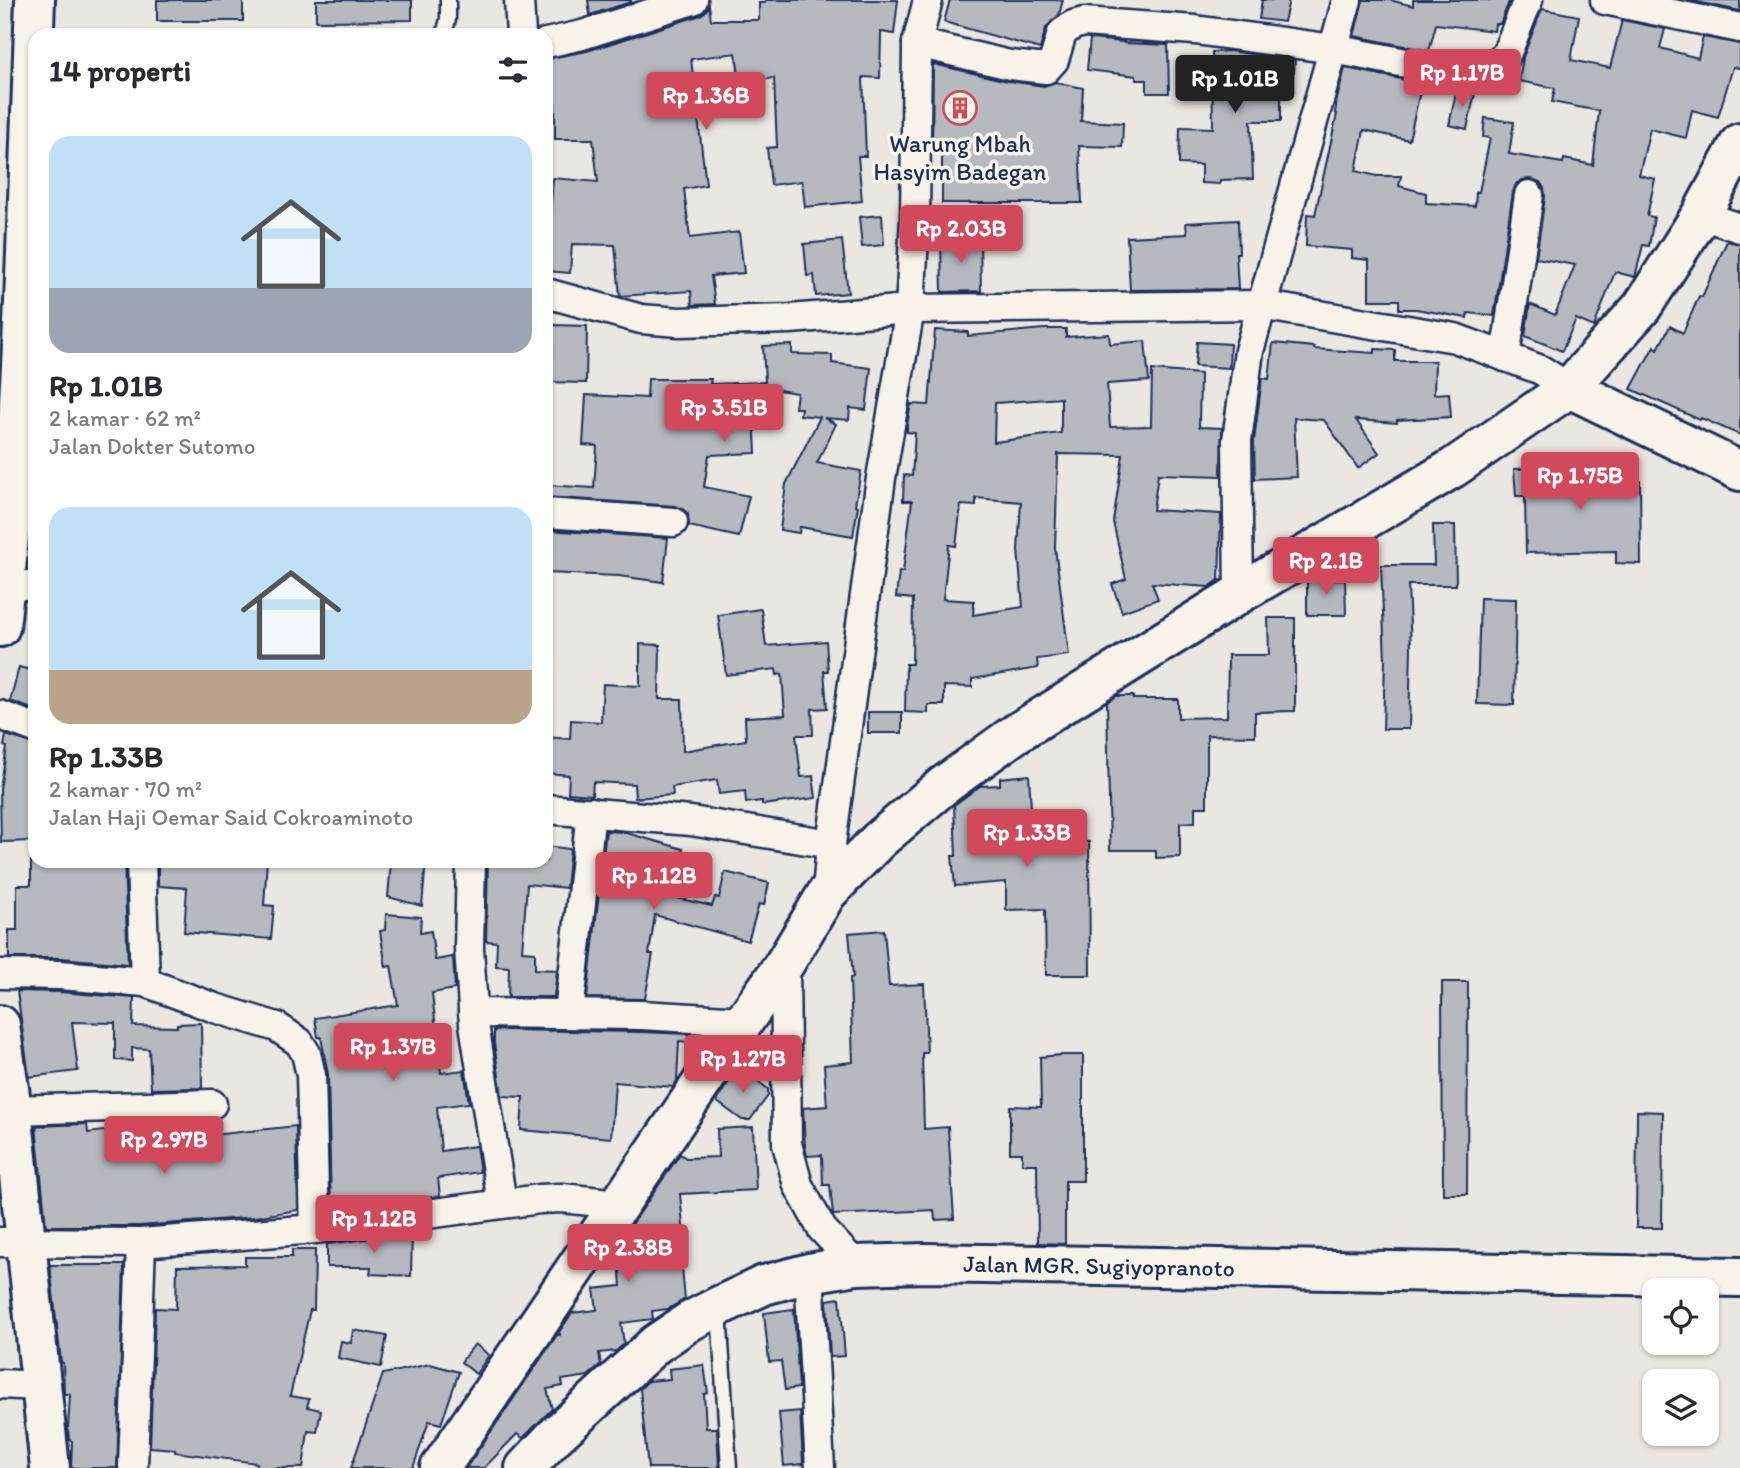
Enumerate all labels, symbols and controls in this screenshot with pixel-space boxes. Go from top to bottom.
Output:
pin: Rp 1.17B [1390,50,1534,109]
icon: filters [494,51,532,89]
text: 14 properti [49,52,191,89]
pin: Rp 1.01B [1163,55,1307,115]
text: Rp 1.17B [1420,58,1504,86]
text: Rp 1.01B [1191,64,1279,92]
pin: Rp 1.36B [634,72,778,132]
text: Rp 1.36B [662,81,750,109]
building icon: Warung Mbah Hasyim Badegan [941,89,979,127]
place label: Warung Mbah Hasyim Badegan [874,129,1047,186]
icon: home [228,181,354,307]
pin: Rp 2.03B [889,205,1033,265]
text: Rp 2.03B [916,214,1006,242]
text: Rp 1.01B [49,367,163,404]
pin: Rp 3.51B [652,384,796,444]
text: Rp 3.51B [680,393,768,421]
text: 2 kamar · 62 m² [49,404,201,432]
text: Jalan Dokter Sutomo [49,432,255,460]
pin: Rp 1.75B [1508,452,1652,512]
text: Rp 1.75B [1537,461,1623,489]
pin: Rp 2.1B [1261,538,1391,597]
text: Rp 2.1B [1289,546,1363,574]
icon: home [228,552,354,678]
text: Rp 1.33B [49,738,163,775]
text: 2 kamar · 70 m² [49,775,202,803]
text: Jalan Haji Oemar Said Cokroaminoto [49,803,413,831]
pin: Rp 1.33B [955,810,1099,869]
text: Rp 1.33B [983,818,1071,846]
pin: Rp 1.12B [582,852,726,912]
text: Rp 1.12B [611,861,697,889]
pin: Rp 1.37B [321,1024,465,1083]
text: Rp 1.37B [350,1032,436,1060]
pin: Rp 1.27B [671,1036,815,1095]
text: Rp 1.27B [700,1044,786,1072]
pin: Rp 2.97B [92,1116,236,1176]
text: Rp 2.97B [120,1125,208,1153]
pin: Rp 1.12B [302,1196,446,1255]
text: Rp 1.12B [331,1204,417,1232]
pin: Rp 2.38B [556,1224,700,1284]
text: Rp 2.38B [584,1233,673,1261]
street label: Jalan MGR. Sugiyopranoto [963,1249,1235,1282]
map controls [1642,1278,1719,1446]
button: locate [1642,1278,1719,1355]
button: layers [1642,1369,1719,1446]

